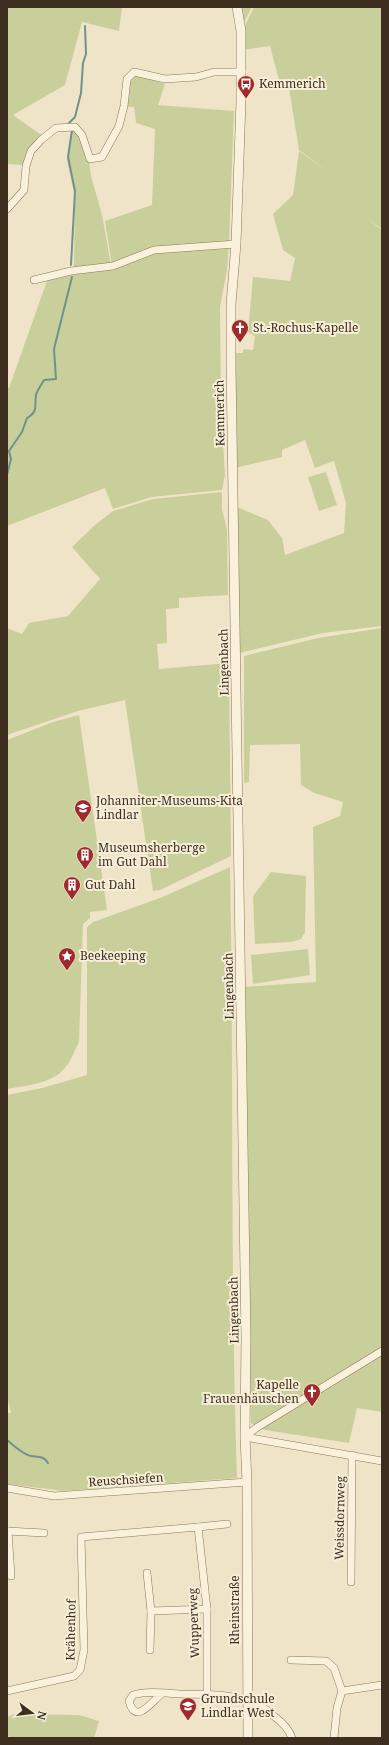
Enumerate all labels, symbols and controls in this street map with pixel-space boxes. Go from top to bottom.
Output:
bus stop icon: Kemmerich [236,74,256,99]
place label: Kemmerich [259,75,326,92]
church icon: St.-Rochus-Kapelle [230,318,250,343]
place label: St.-Rochus-Kapelle [253,319,358,336]
street label: Kemmerich [210,379,229,447]
street label: Lingenbach [214,628,233,696]
place label: Johanniter-Museums-Kita Lindlar [95,792,243,823]
school or university icon: Johanniter-Museums-Kita Lindlar [73,798,93,823]
place label: Museumsherberge im Gut Dahl [98,839,205,870]
building icon: Museumsherberge im Gut Dahl [75,845,95,870]
building icon: Gut Dahl [62,875,82,900]
place label: Gut Dahl [85,876,136,893]
place icon: Beekeeping [57,946,77,971]
place label: Beekeeping [80,947,146,964]
street label: Lingenbach [219,952,238,1020]
street label: Lingenbach [224,1276,243,1344]
place label: Kapelle Frauenhäuschen [203,1376,299,1407]
church icon: Kapelle Frauenhäuschen [302,1382,322,1407]
street label: Reuschsiefen [88,1468,164,1491]
street label: Weissdornweg [330,1475,349,1560]
street label: Rheinstraße [226,1575,243,1645]
street label: Wupperweg [184,1587,203,1658]
street label: Krähenhof [61,1598,80,1661]
place label: Grundschule Lindlar West [201,1690,275,1721]
north arrow [12,1693,52,1733]
school or university icon: Grundschule Lindlar West [178,1696,198,1721]
text: N [34,1710,51,1722]

